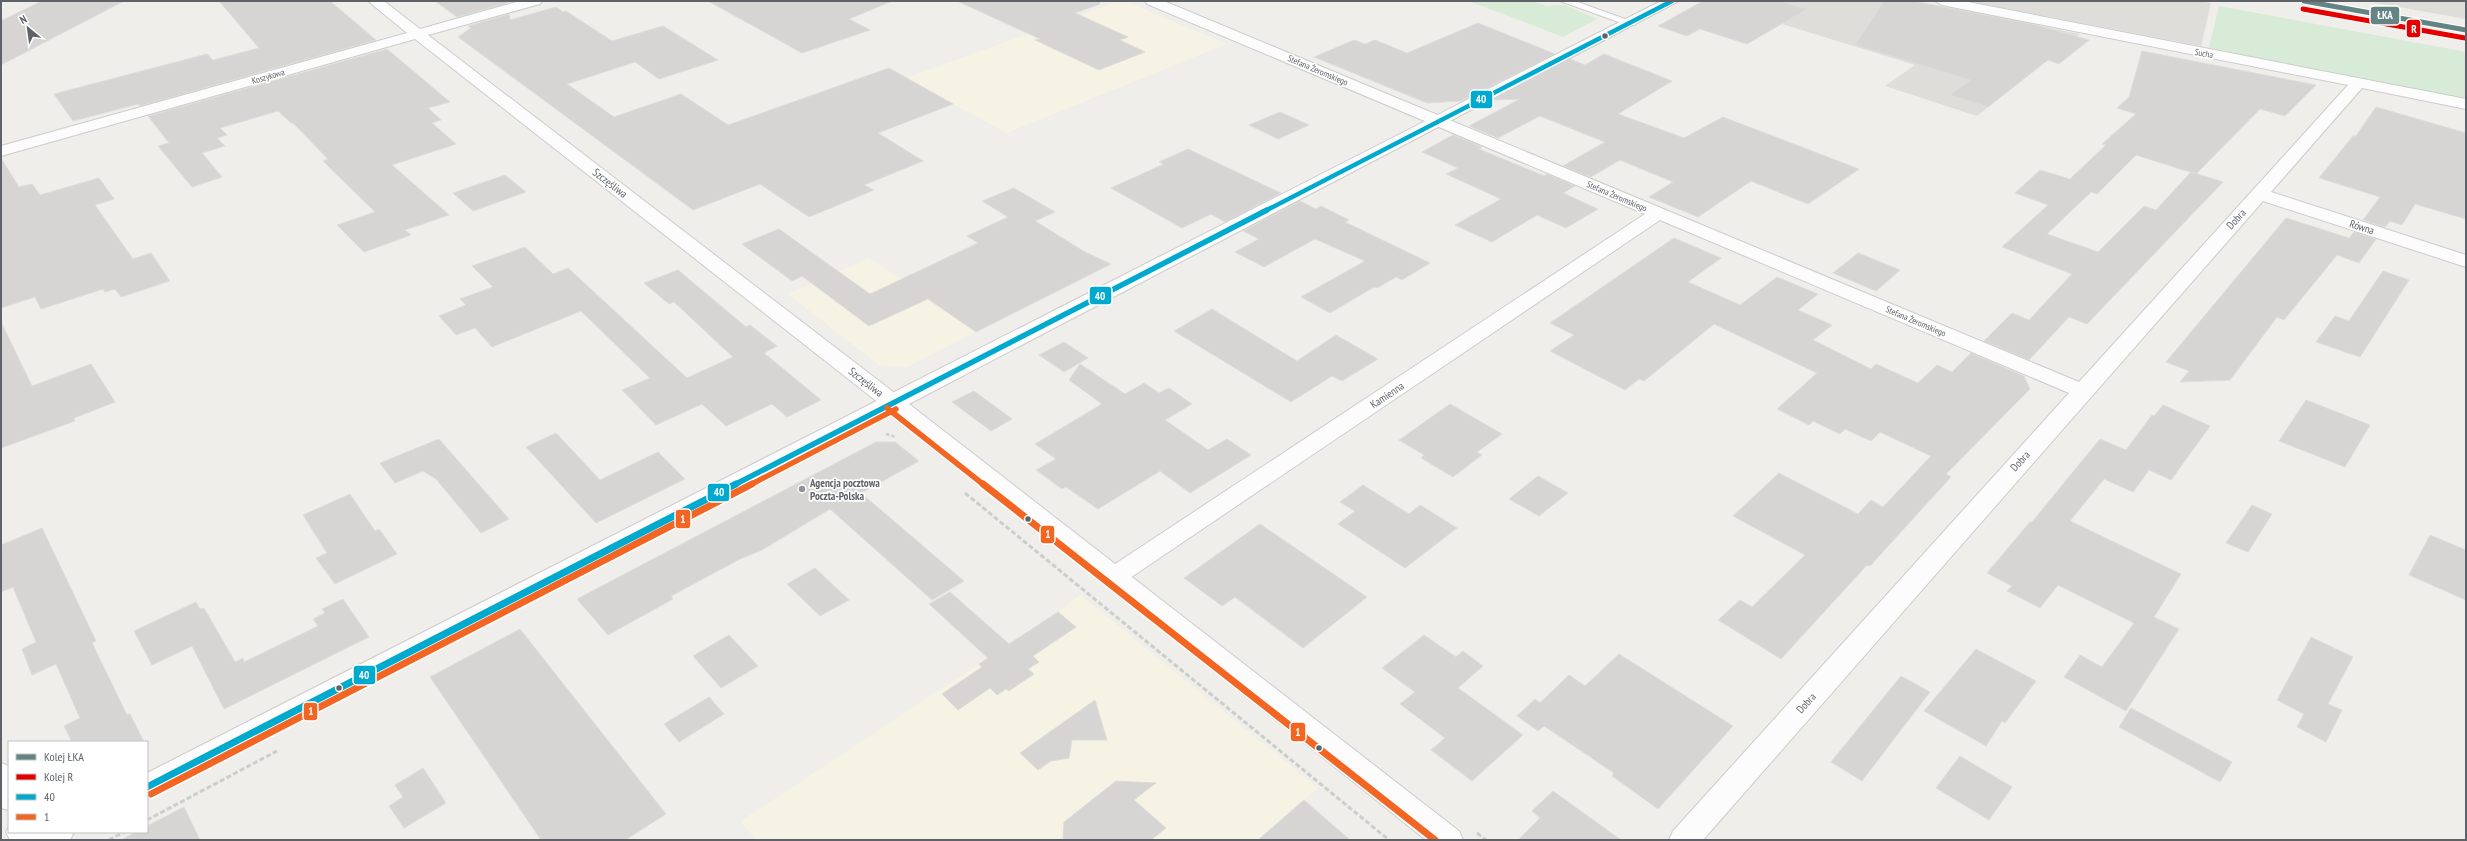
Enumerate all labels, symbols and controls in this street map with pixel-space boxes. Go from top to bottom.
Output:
line badge: ŁKA [2370,6,2400,25]
north arrow [8,8,48,48]
text: ŁKA [2377,8,2393,22]
text: N [17,12,29,27]
line badge: R [2406,19,2421,38]
text: R [2411,22,2417,36]
unlabelled marker [1600,31,1610,41]
street label: Sucha [2194,46,2215,60]
street label: Stefana Żeromskiego [1286,52,1350,88]
street label: Koszykowa [250,66,286,86]
line badge: 40 [1470,90,1493,109]
text: 40 [1476,92,1486,106]
street label: Szczęśliwa [590,165,630,201]
street label: Stefana Żeromskiego [1585,178,1649,214]
street label: Dobra [2223,206,2249,232]
street label: Równa [2348,216,2376,238]
line badge: 40 [1089,286,1112,305]
text: 40 [1095,289,1105,303]
street label: Stefana Żeromskiego [1884,303,1948,339]
street label: Szczęśliwa [846,364,886,400]
street label: Kamienna [1367,379,1407,411]
street label: Dobra [2007,448,2033,474]
place label: Agencja pocztowa Poczta-Polska [809,476,880,503]
line badge: 40 [707,483,730,502]
marker: Agencja pocztowa Poczta-Polska [797,484,807,494]
text: 40 [714,485,724,499]
line badge: 1 [675,509,691,529]
text: 1 [680,512,686,526]
unlabelled marker [1023,514,1033,524]
line badge: 1 [1040,525,1055,544]
text: 1 [1045,527,1051,541]
line badge: 40 [353,665,376,685]
text: 40 [359,668,369,682]
unlabelled marker [334,683,344,693]
street label: Dobra [1793,690,1819,716]
line badge: 1 [303,702,318,721]
text: 1 [308,704,314,718]
line badge: 1 [1290,722,1306,742]
text: 1 [1295,725,1301,739]
legend [8,741,148,833]
unlabelled marker [1314,743,1324,753]
text: Kolej ŁKA [44,749,84,764]
text: Kolej R [44,769,74,784]
text: 40 [44,789,55,804]
text: 1 [44,809,49,824]

